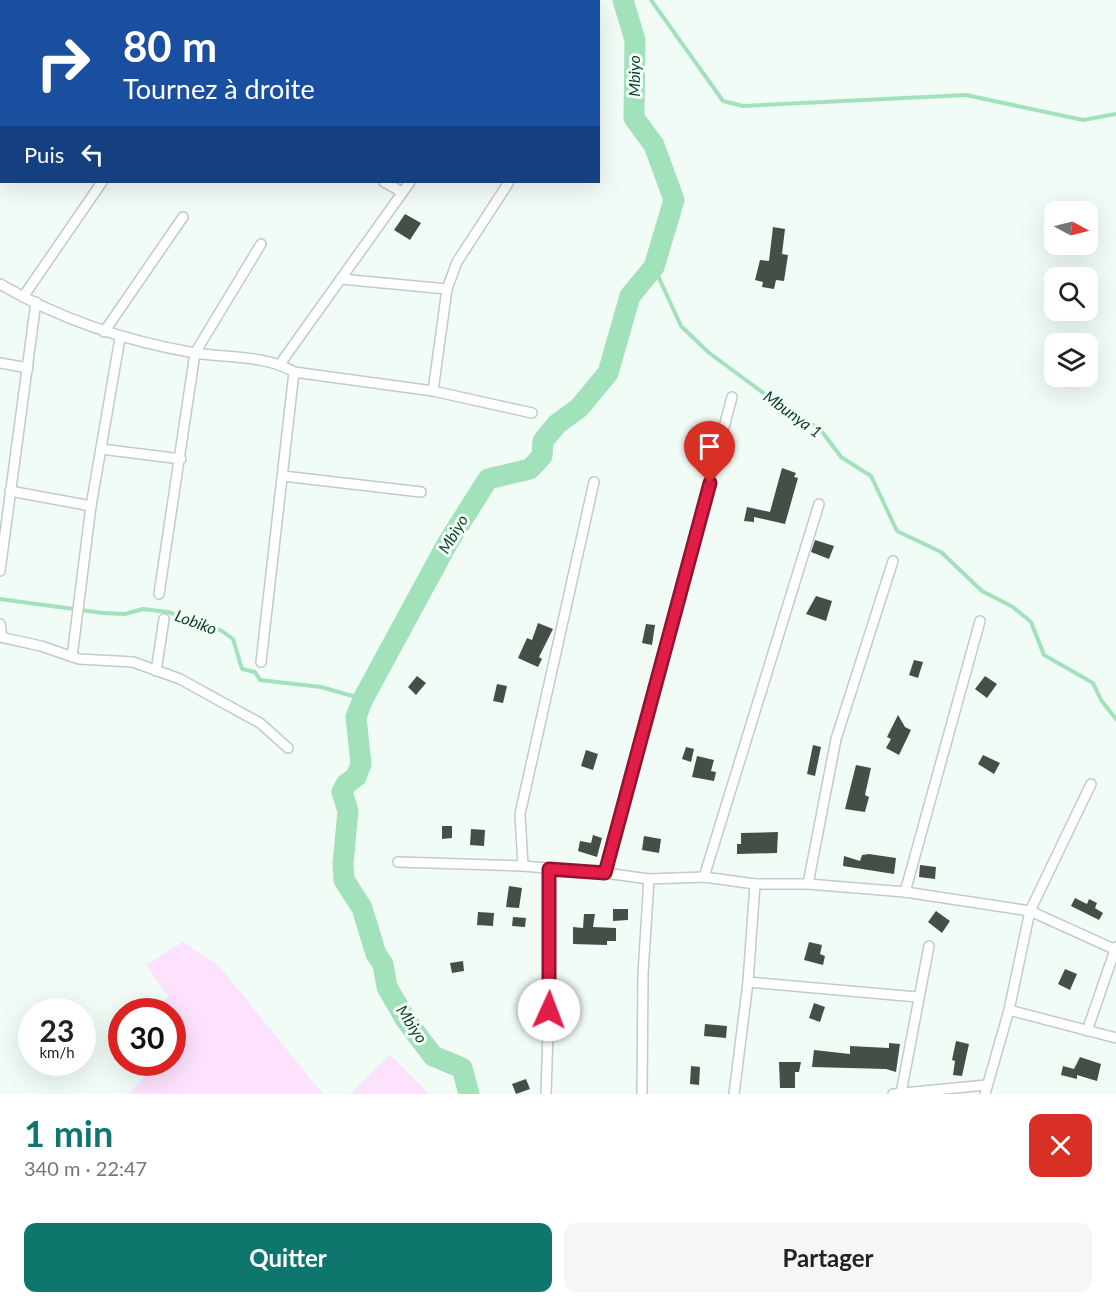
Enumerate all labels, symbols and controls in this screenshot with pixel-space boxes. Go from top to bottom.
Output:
text: 80 m [123,21,217,71]
icon: right [24,24,102,102]
water label: Mbiyo [624,55,643,97]
text: Tournez à droite [123,72,315,105]
icon: left [76,138,109,171]
text: Puis [24,141,64,168]
north arrow [1044,201,1098,255]
map controls [1044,201,1098,387]
button: search [1044,267,1098,321]
button: layers [1044,333,1098,387]
water label: Mbunya 1 [760,386,826,441]
pin [684,421,735,483]
icon: arrive [693,430,726,463]
water label: Mbiyo [434,511,471,556]
water label: Lobiko [173,605,220,638]
position arrow [517,978,581,1042]
speed limit sign: 30 [108,998,186,1076]
water label: Mbiyo [393,1001,432,1046]
text: 23 [40,1012,74,1048]
text: km/h [39,1043,75,1061]
text: 1 min [24,1111,113,1155]
button: close [1029,1114,1092,1177]
text: 340 m · 22:47 [24,1156,147,1180]
button: Quitter [24,1223,552,1292]
button: Partager [564,1223,1092,1292]

